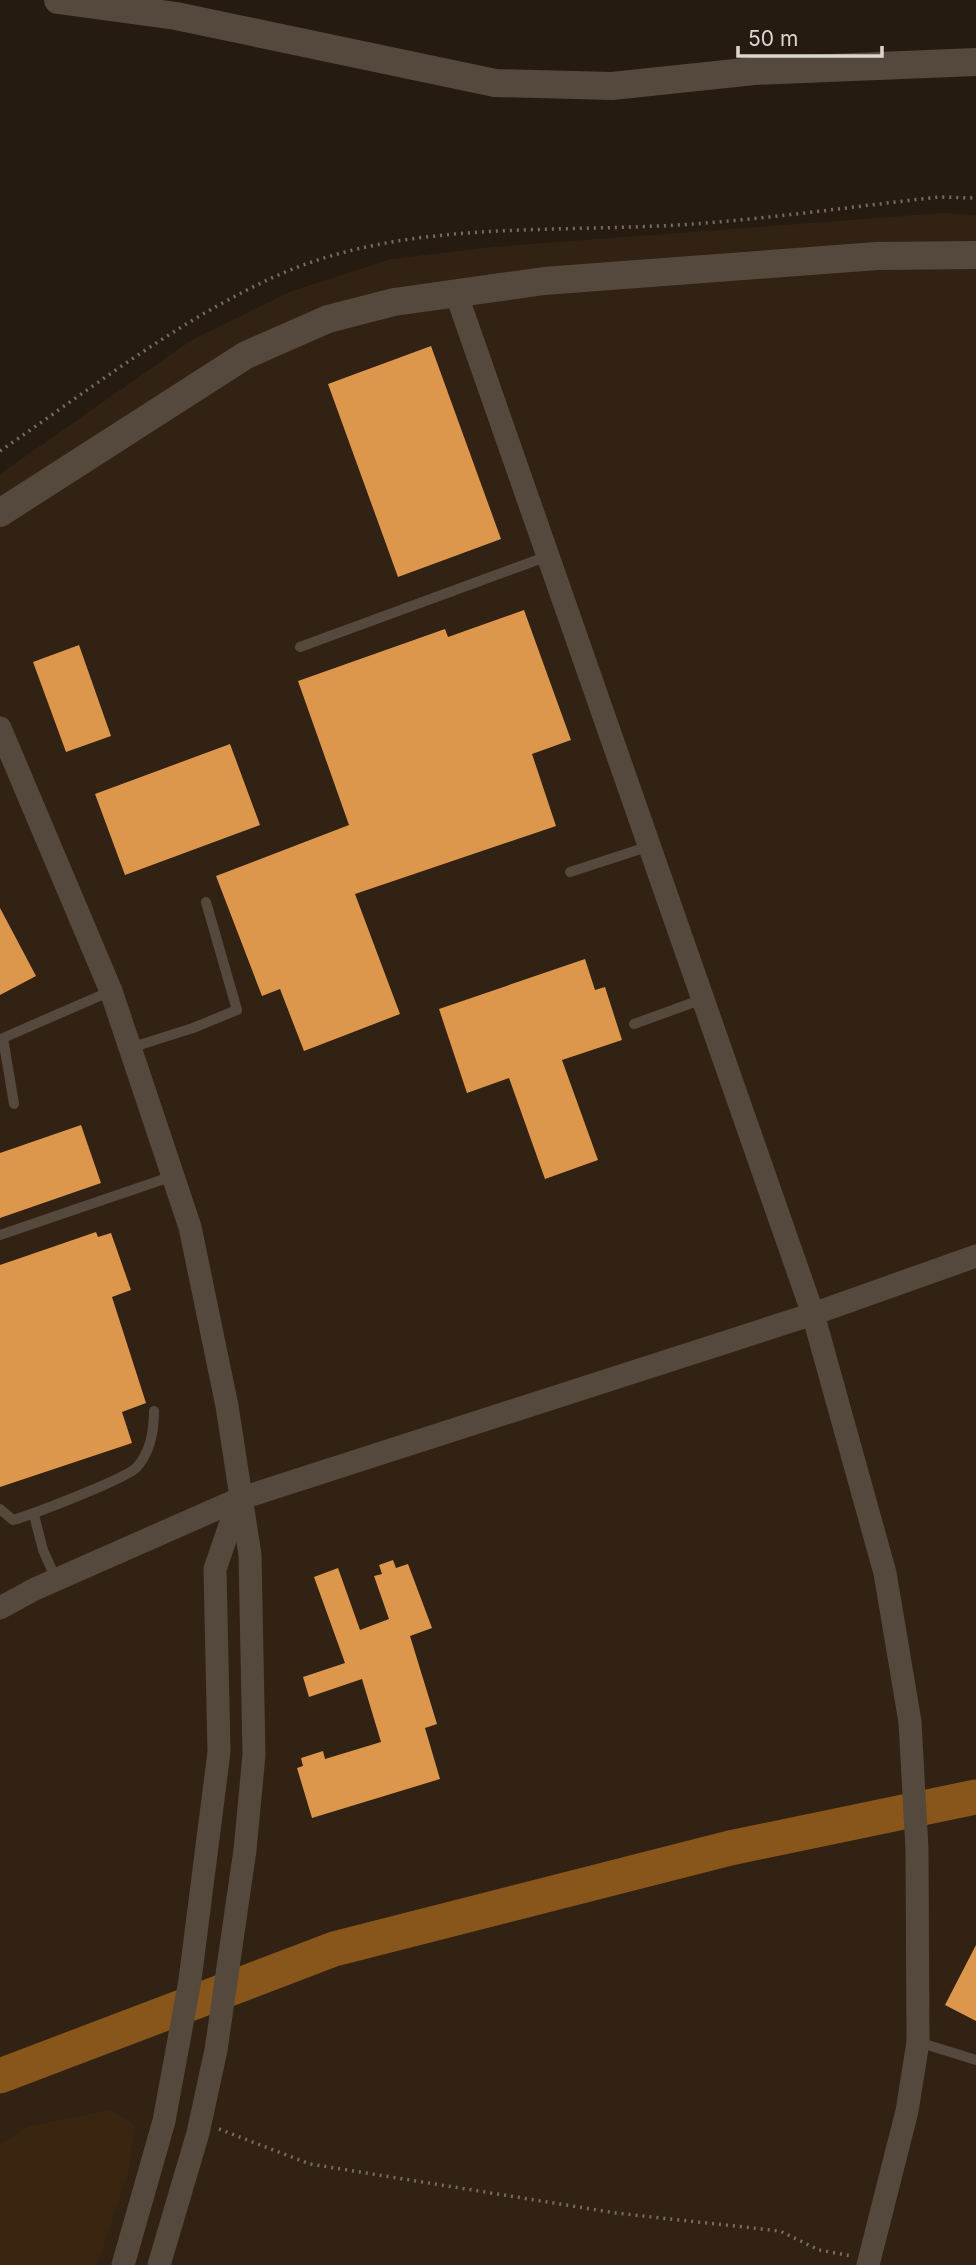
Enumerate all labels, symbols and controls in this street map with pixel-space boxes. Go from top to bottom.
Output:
scale bar [738,14,881,58]
text: 50 m [748,26,798,51]

